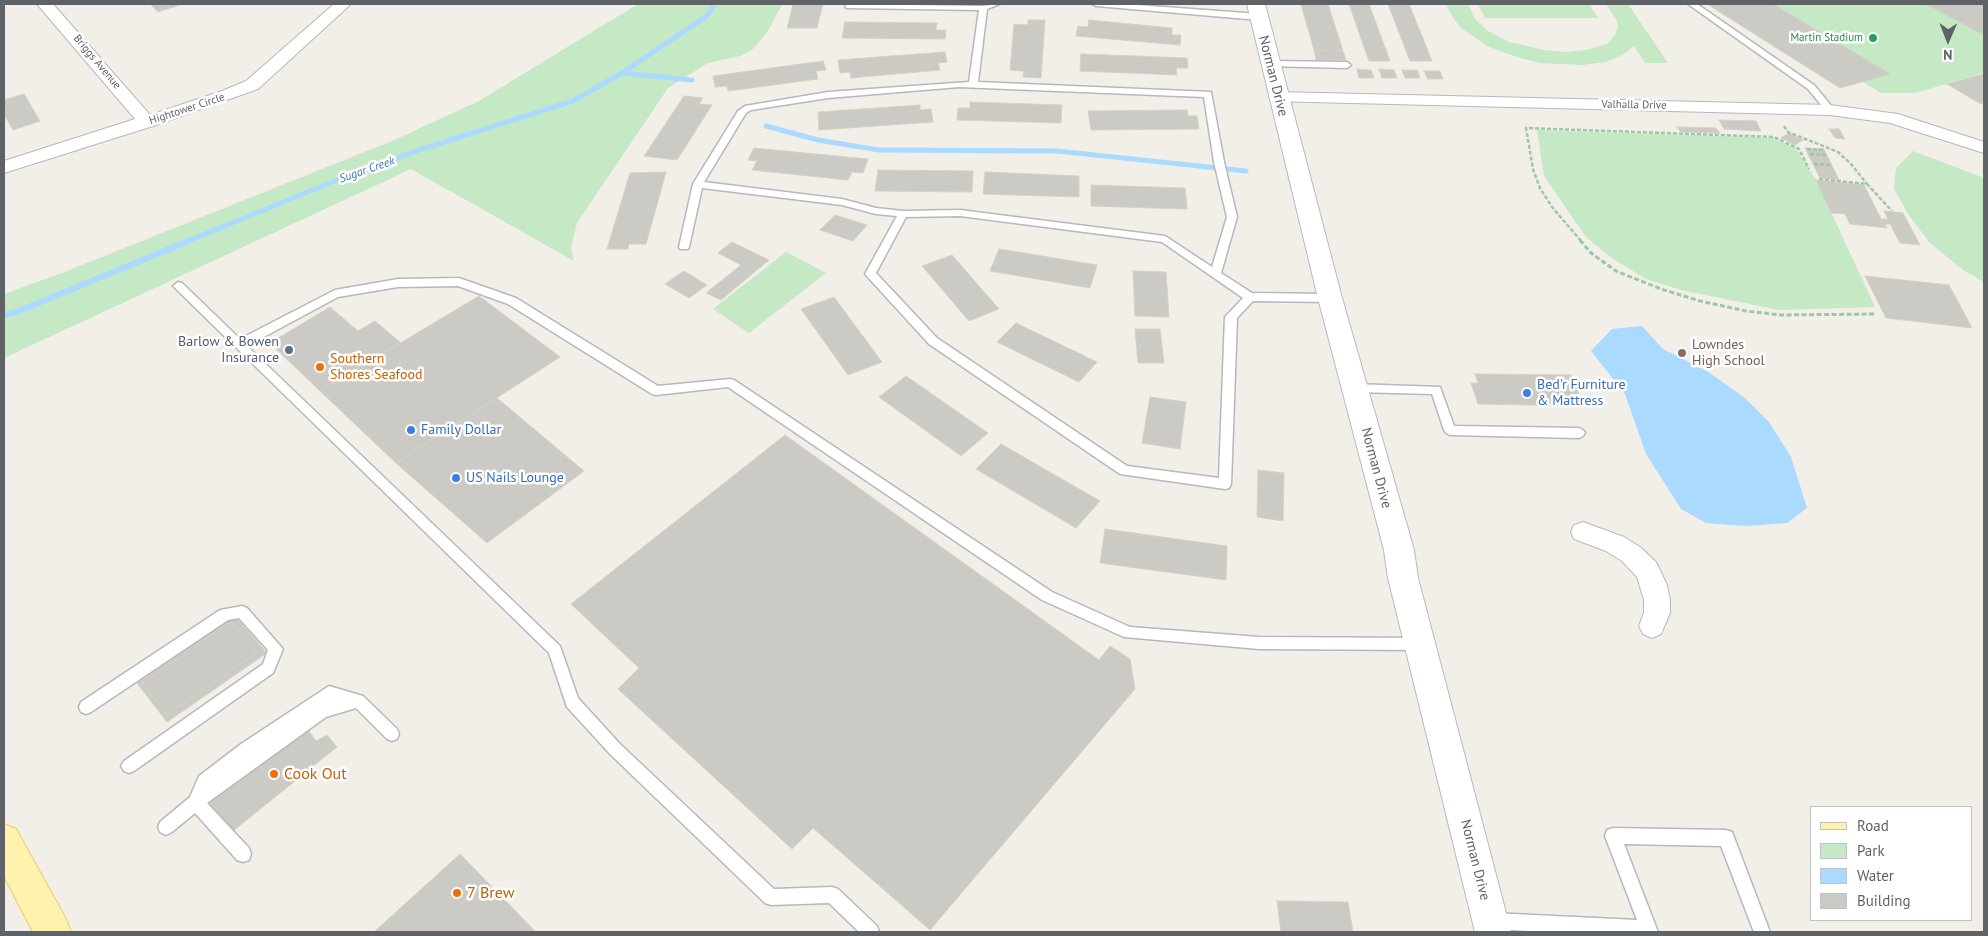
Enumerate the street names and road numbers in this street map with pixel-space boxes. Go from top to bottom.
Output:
street label: Briggs Avenue [70,32,124,92]
street label: Norman Drive [1255,34,1291,118]
street label: Hightower Circle [148,91,226,127]
street label: Valhalla Drive [1601,98,1667,112]
street label: Norman Drive [1357,426,1395,510]
street label: Norman Drive [1457,818,1493,902]

